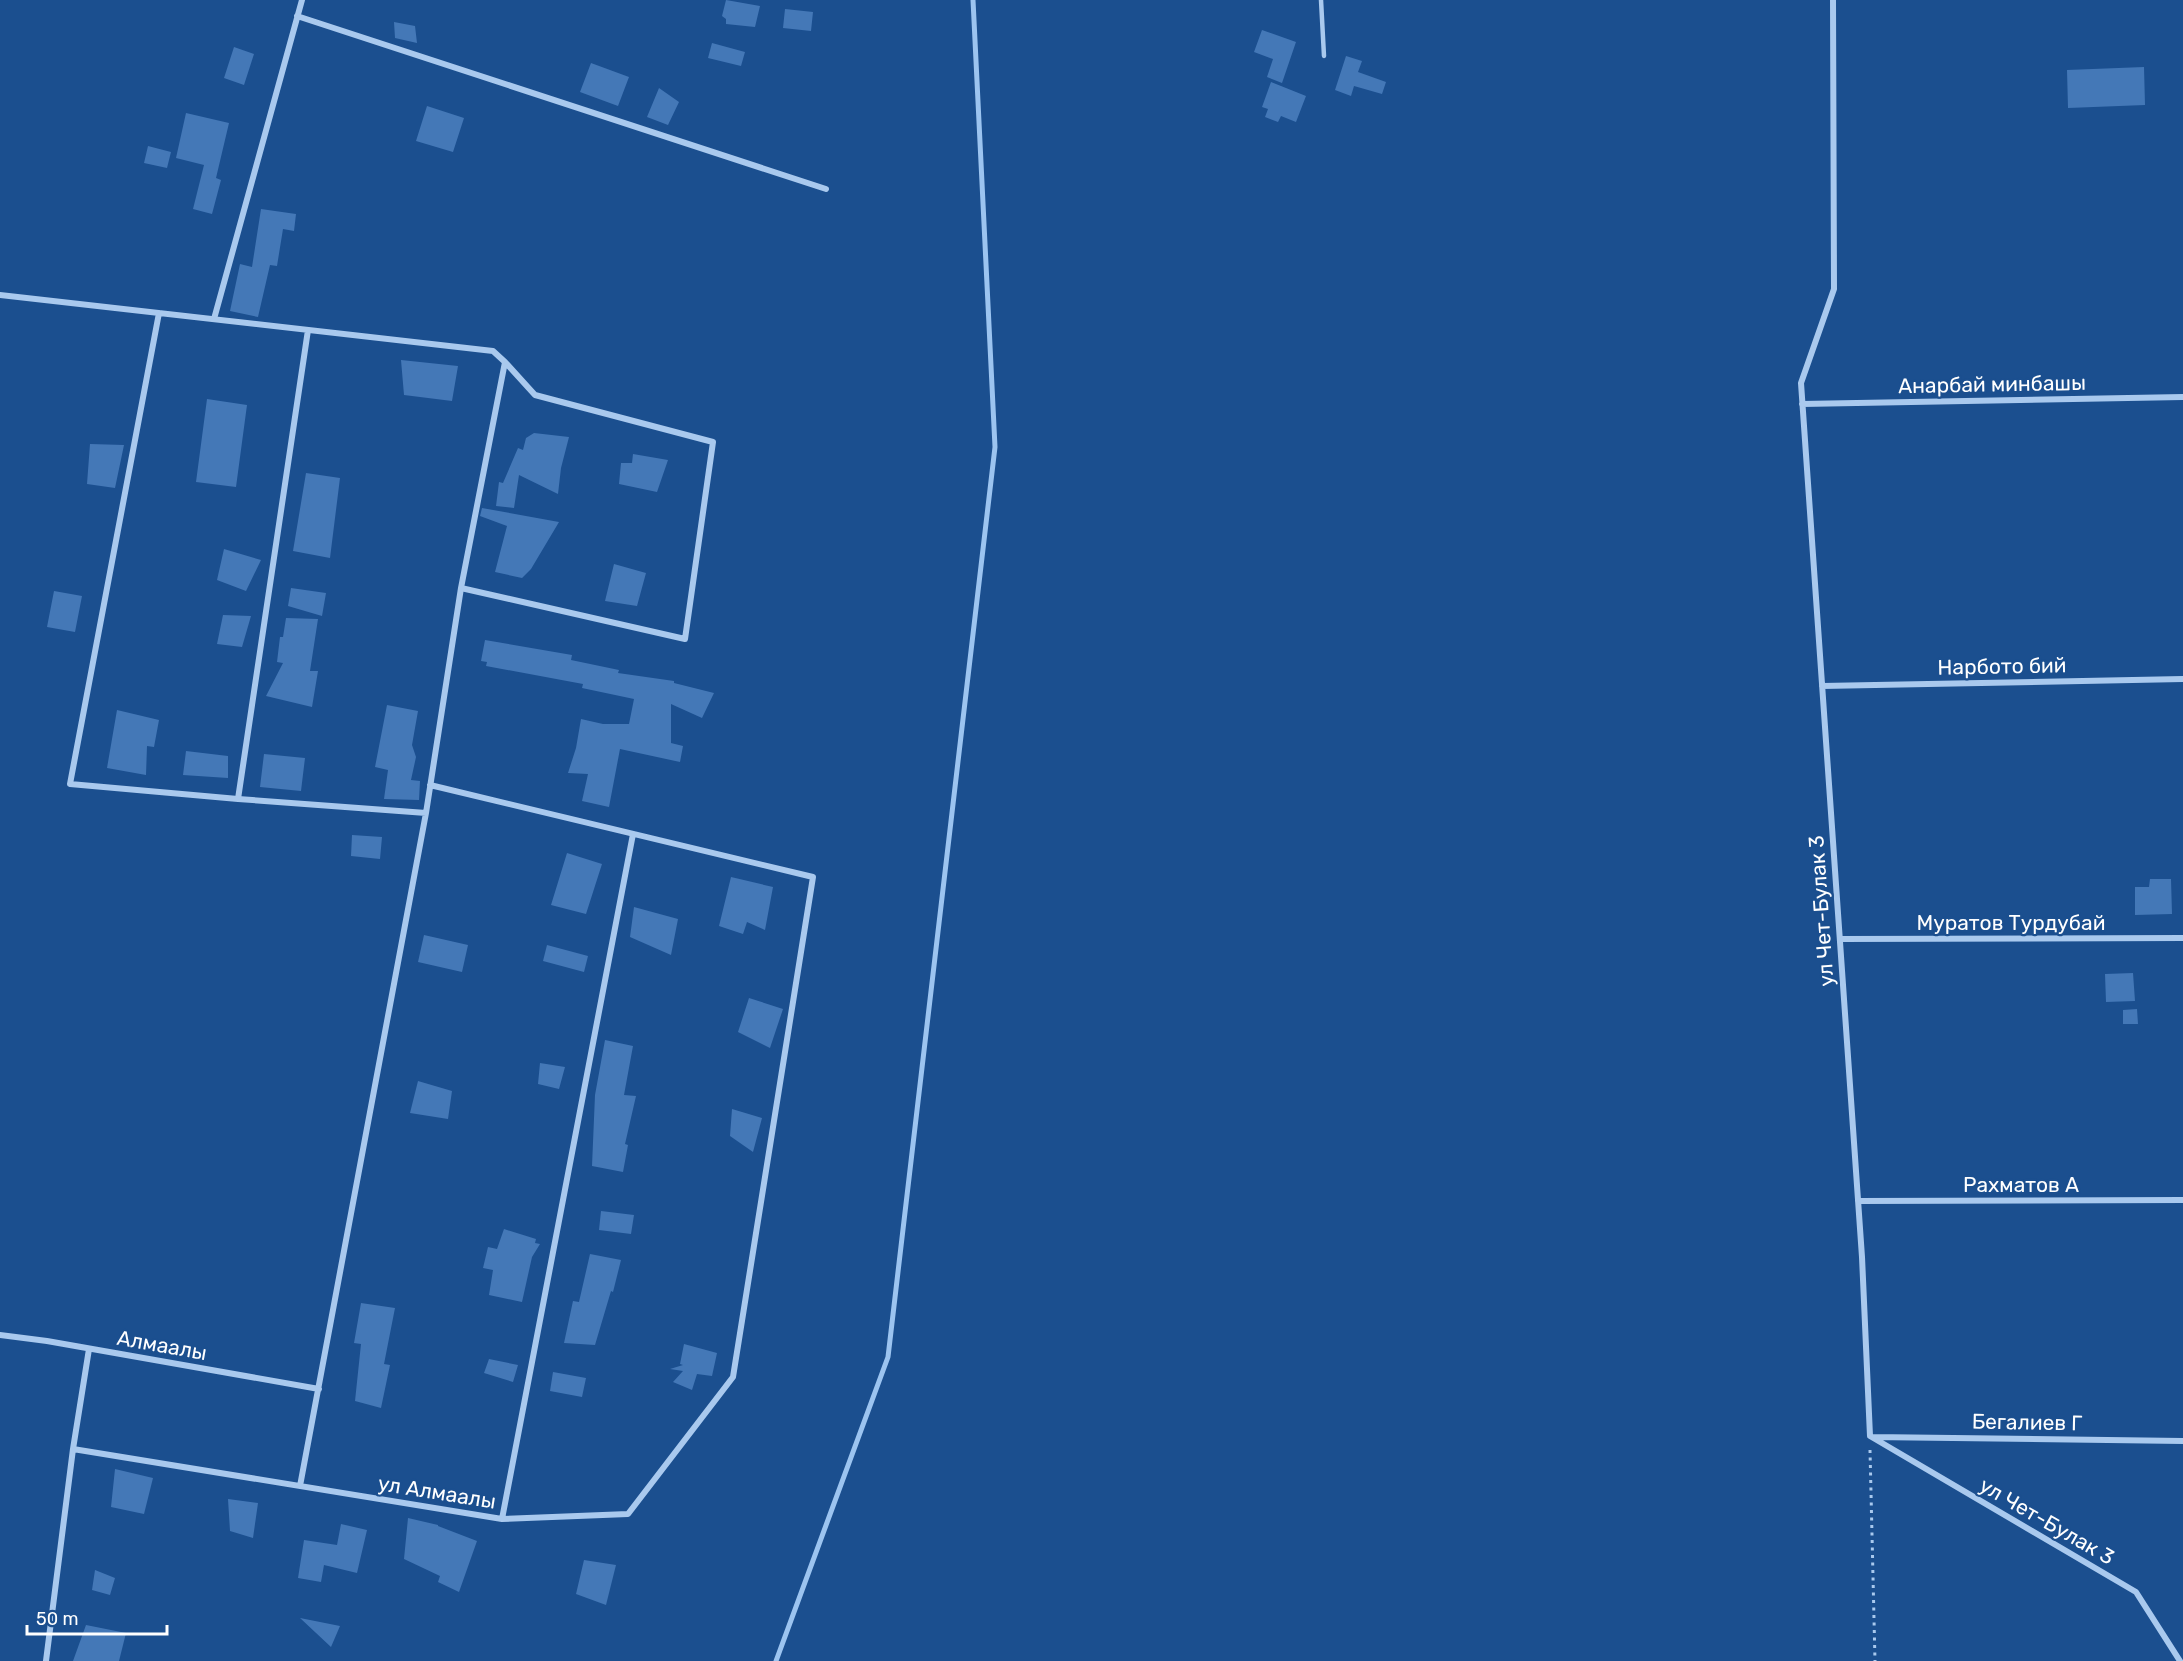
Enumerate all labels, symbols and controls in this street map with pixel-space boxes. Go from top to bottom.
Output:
street label: Анарбай минбашы [1898,370,2086,398]
street label: Нарбото бий [1937,652,2067,680]
street label: ул Чет-Булак 3 [1803,835,1839,987]
street label: Муратов Турдубай [1917,910,2105,935]
street label: Рахматов А [1963,1172,2079,1197]
street label: Алмаалы [115,1325,209,1365]
street label: Бегалиев Г [1972,1409,2082,1435]
street label: ул Алмаалы [376,1470,498,1514]
street label: ул Чет-Булак 3 [1975,1472,2119,1570]
scale bar [27,1598,166,1636]
text: 50 m [36,1608,79,1630]

